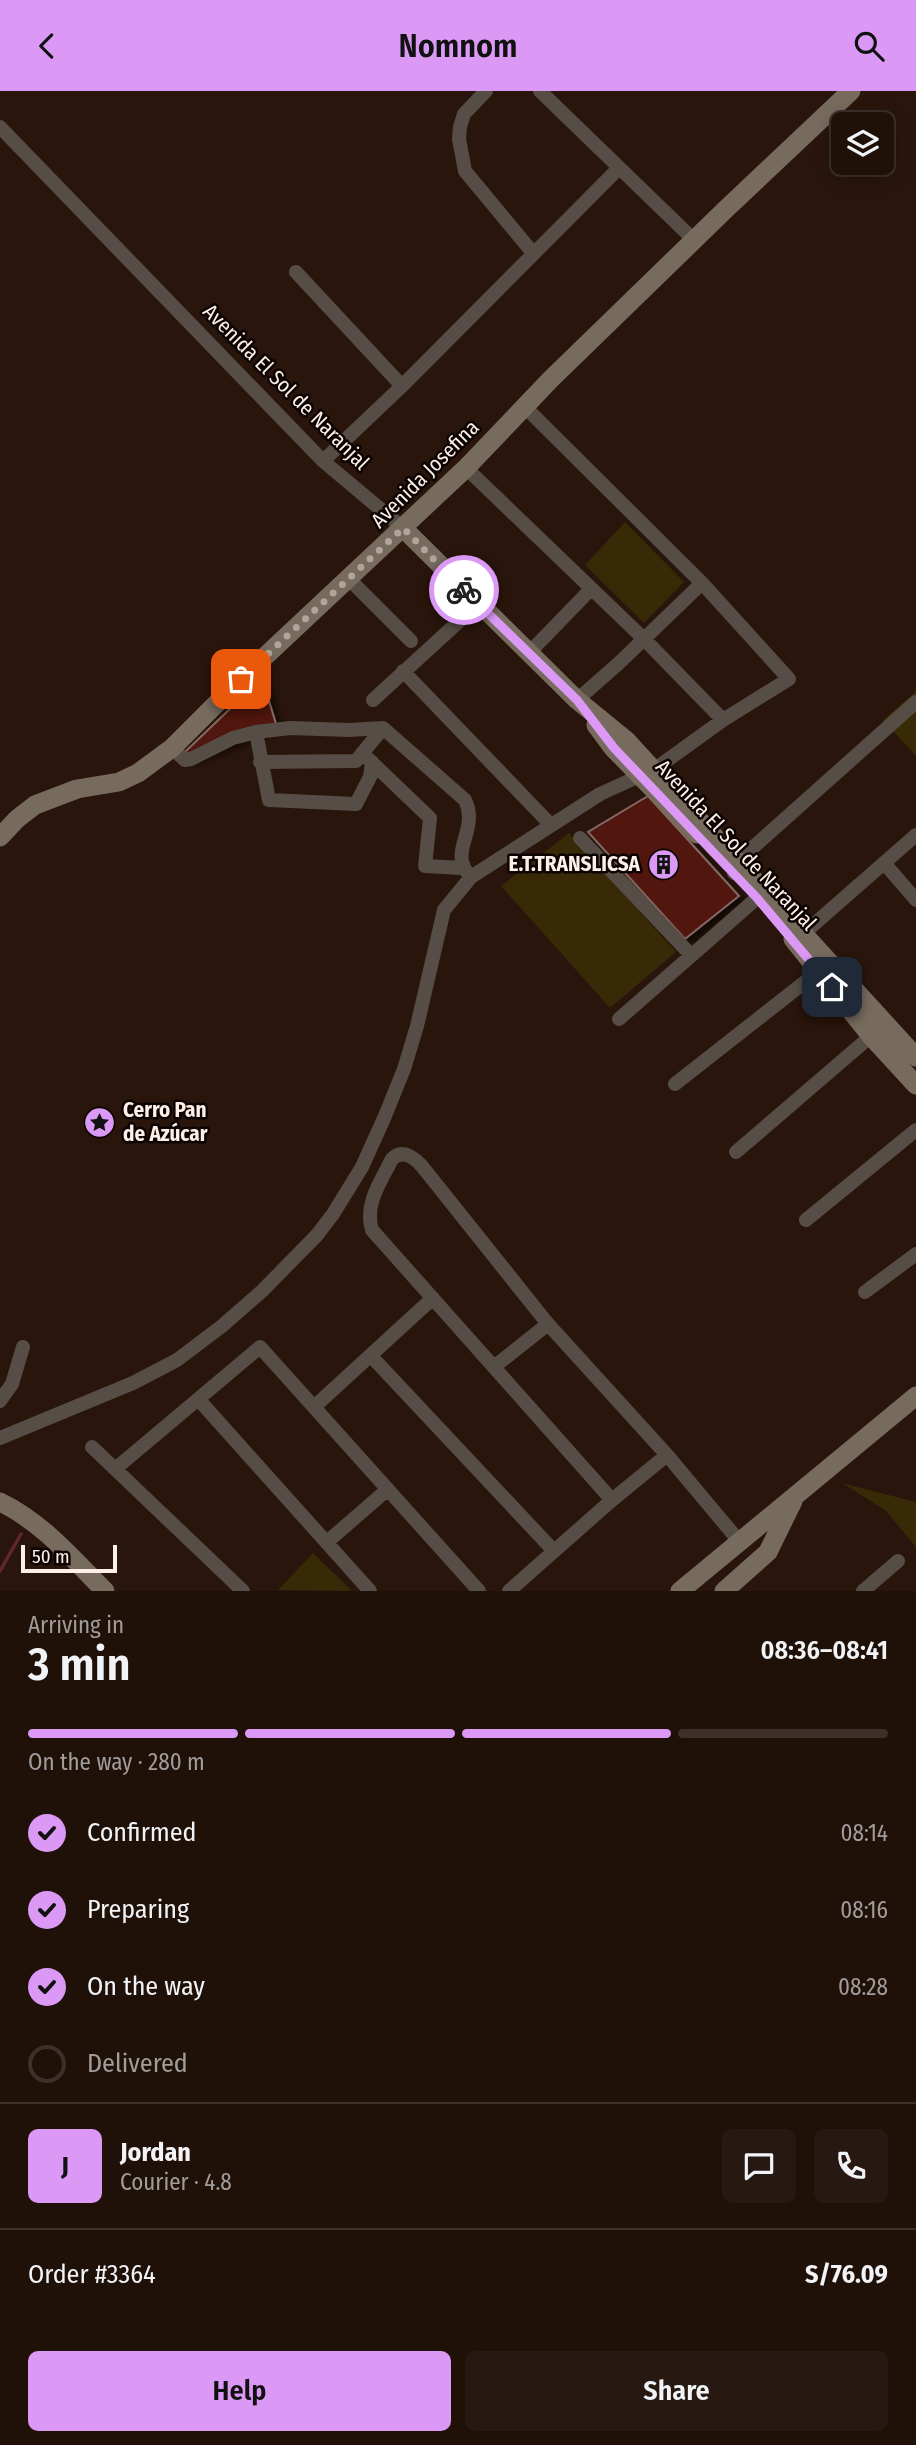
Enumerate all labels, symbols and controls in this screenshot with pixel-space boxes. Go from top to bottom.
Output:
icon: back [28,27,66,65]
text: Nomnom [398,27,518,65]
icon: search [850,27,888,65]
map controls [831,112,894,175]
button: layers [831,112,894,175]
street label: Avenida El Sol de Naranjal [198,299,375,476]
street label: Avenida Josefina [366,415,484,533]
courier [429,555,499,625]
icon: bike [445,571,483,609]
pin [211,649,271,709]
icon: bag [222,660,260,698]
street label: Avenida El Sol de Naranjal [650,754,822,936]
building icon: E.T.TRANSLICSA [646,847,680,881]
place label: E.T.TRANSLICSA [508,851,641,877]
pin [802,957,862,1017]
icon: home [813,968,851,1006]
place label: Cerro Pan de Azúcar [123,1097,208,1147]
place icon: Cerro Pan de Azúcar [83,1105,117,1139]
scale bar [21,1542,117,1574]
text: 50 m [32,1545,70,1568]
text: Arriving in [28,1611,124,1639]
text: 08:36–08:41 [761,1635,888,1666]
text: 3 min [28,1637,131,1692]
text: On the way · 280 m [28,1748,205,1776]
icon: check [28,1814,66,1852]
text: Confirmed [87,1817,197,1848]
text: 08:14 [840,1819,888,1847]
icon: check [28,1891,66,1929]
text: Preparing [87,1894,189,1925]
text: 08:16 [840,1896,888,1924]
icon: check [28,1968,66,2006]
text: On the way [87,1971,205,2002]
text: 08:28 [838,1973,888,2001]
text: Delivered [87,2048,188,2079]
button: chat [722,2129,796,2203]
button: phone [814,2129,888,2203]
text: Jordan [120,2137,191,2168]
text: J [61,2151,69,2182]
text: Courier · 4.8 [120,2168,232,2196]
text: Order #3364 [28,2259,156,2290]
text: S/76.09 [805,2259,888,2290]
button: Help [28,2351,451,2431]
button: Share [465,2351,888,2431]

